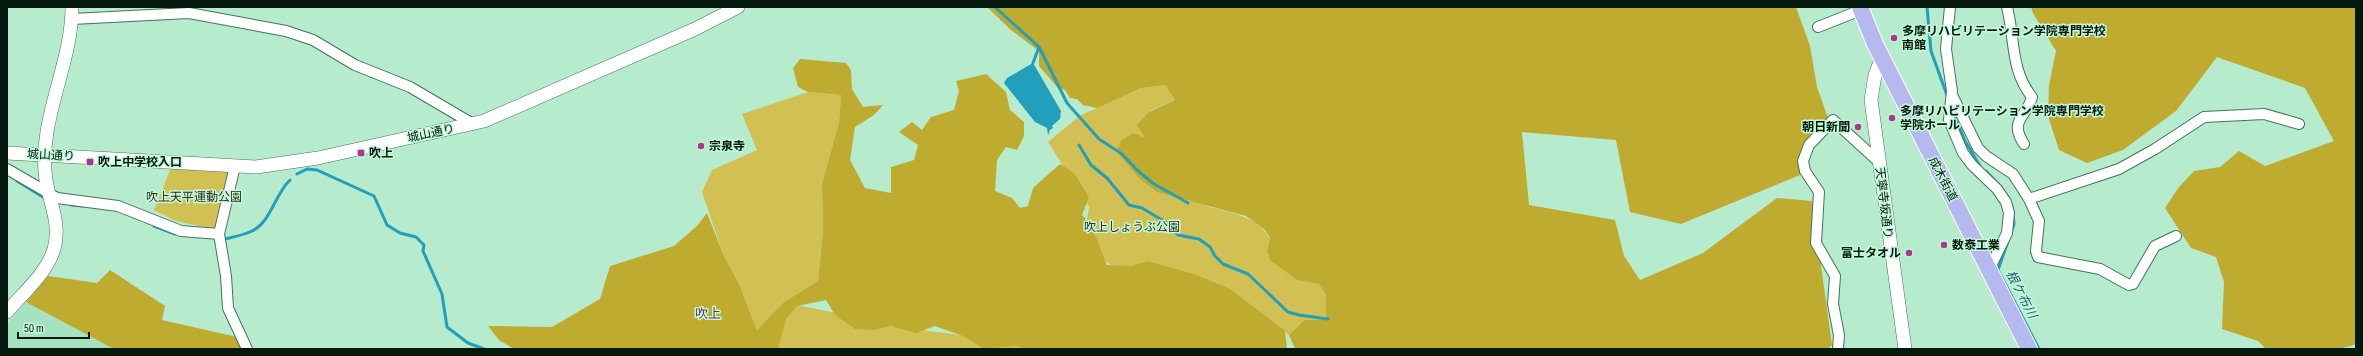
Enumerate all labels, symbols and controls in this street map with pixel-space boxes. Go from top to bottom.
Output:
place label: 多摩リハビリテーション学院専門学校 南館 [1902,24,2106,53]
marker: 多摩リハビリテーション学院専門学校 南館 [1889,33,1899,43]
place label: 多摩リハビリテーション学院専門学校 学院ホール [1900,104,2104,133]
marker: 多摩リハビリテーション学院専門学校 学院ホール [1887,113,1897,123]
place label: 朝日新聞 [1802,120,1850,135]
street label: 城山通り [406,121,456,146]
marker: 朝日新聞 [1853,122,1863,132]
place label: 宗泉寺 [709,139,745,154]
marker: 宗泉寺 [696,141,706,151]
place label: 吹上 [369,146,393,161]
street label: 城山通り [27,147,75,164]
marker: 吹上 [356,148,366,158]
street label: 成木街道 [1925,154,1960,204]
place label: 吹上中学校入口 [98,155,182,170]
marker: 吹上中学校入口 [85,157,95,167]
street label: 天寧寺坂通り [1872,166,1895,240]
park label: 吹上天平運動公園 [146,190,242,205]
park label: 吹上しょうぶ公園 [1084,220,1180,235]
place label: 数泰工業 [1952,238,2000,253]
marker: 数泰工業 [1939,240,1949,250]
place label: 富士タオル [1841,246,1901,261]
marker: 富士タオル [1904,248,1914,258]
water label: 根ケ布川 [2002,268,2041,323]
district label: 吹上 [695,306,721,322]
scale bar [18,314,89,340]
text: 50 m [24,321,44,336]

